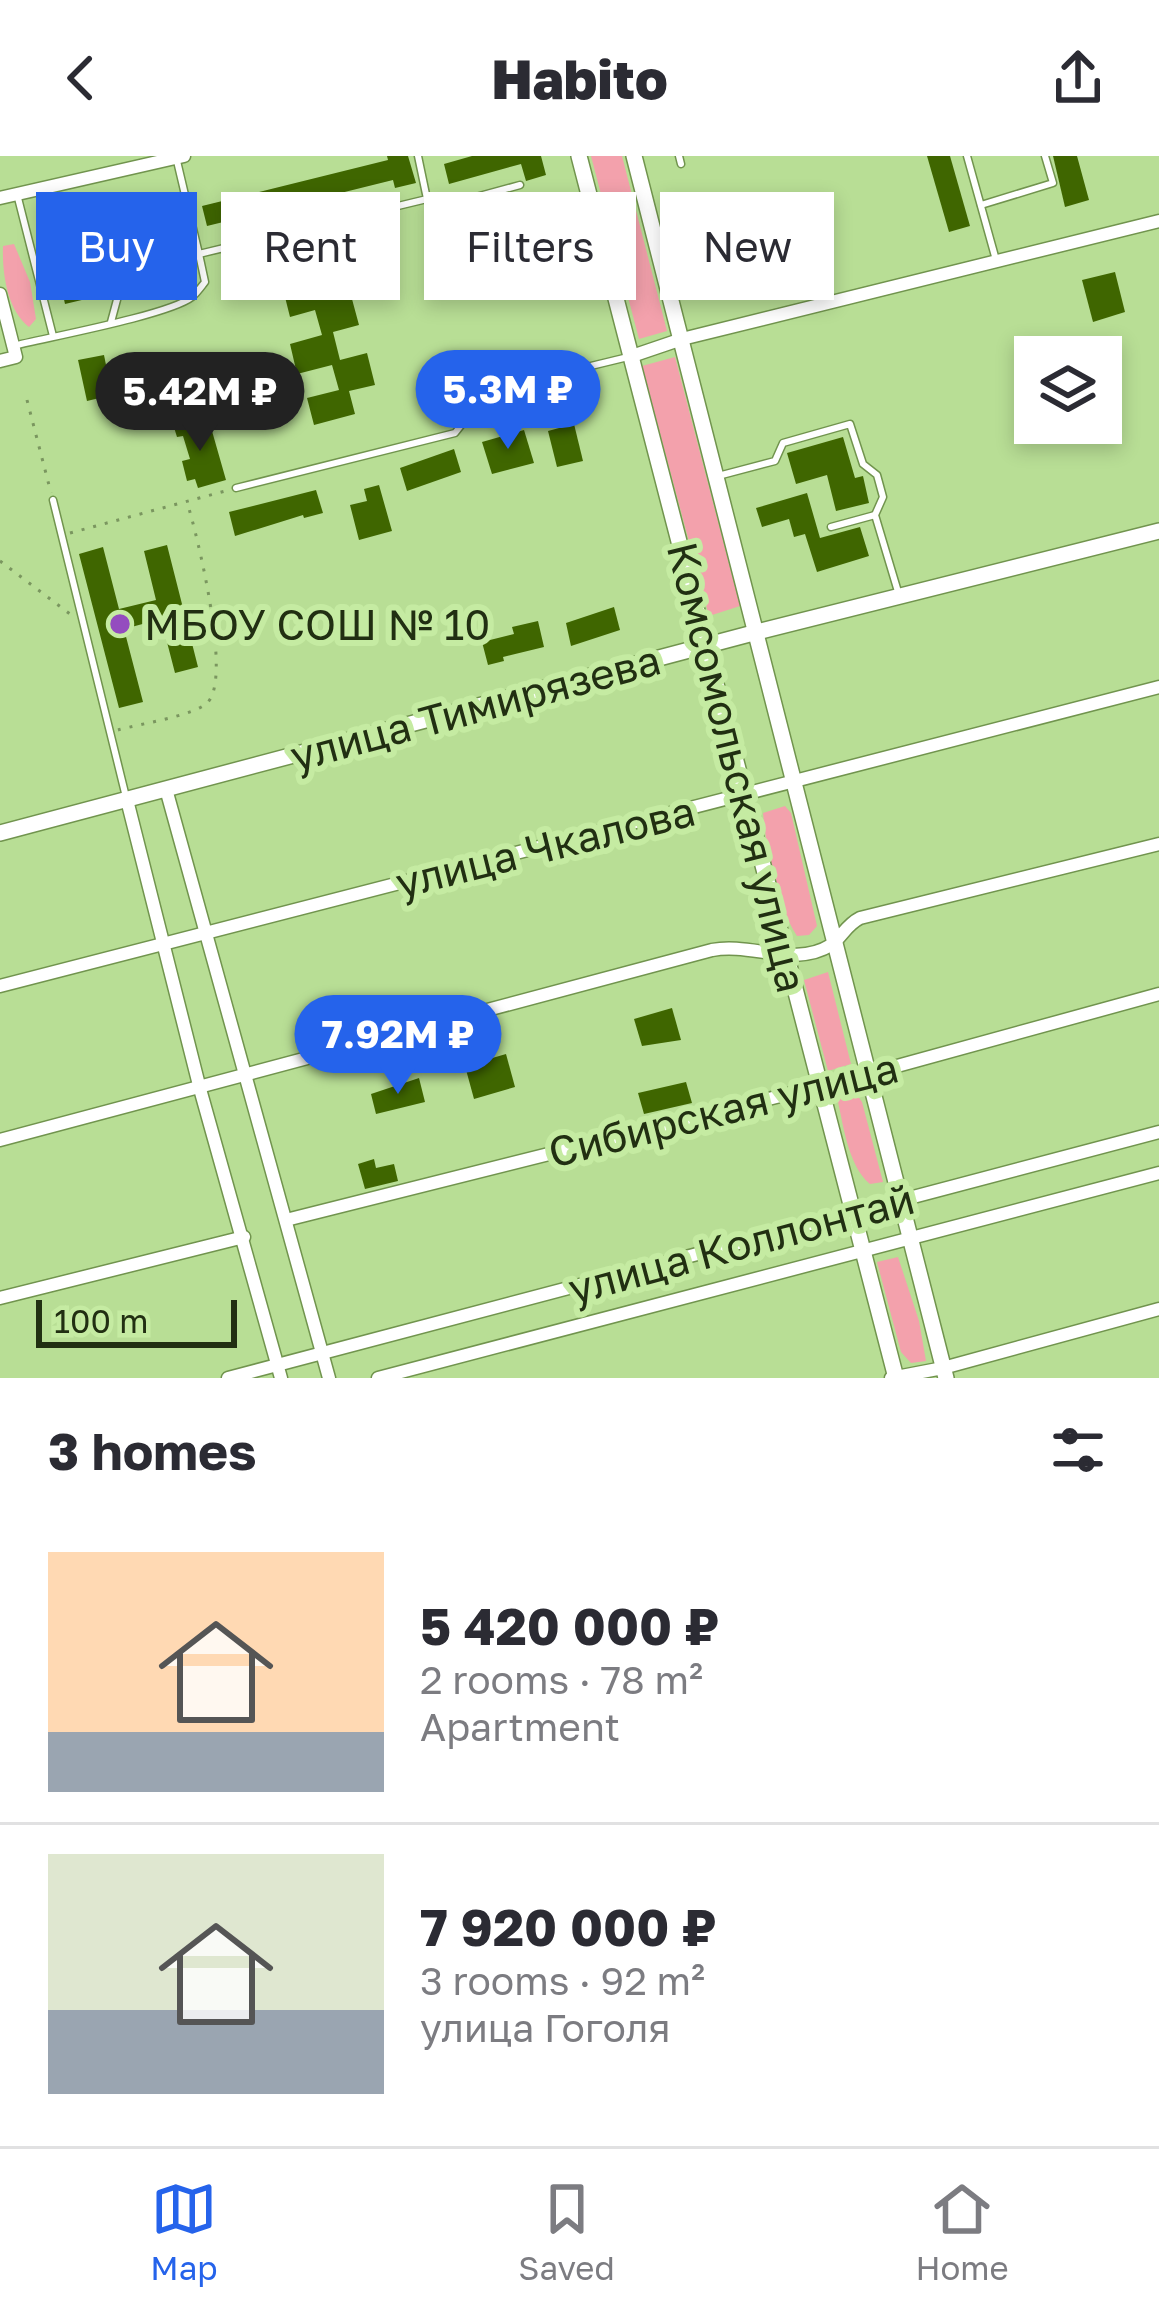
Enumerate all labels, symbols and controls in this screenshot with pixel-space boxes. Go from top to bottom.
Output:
icon: back [48,45,114,111]
icon: share [1045,45,1111,111]
text: Habito [491,46,668,111]
chip: Buy [36,192,197,300]
chip: Rent [221,192,400,300]
chip: Filters [424,192,636,300]
chip: New [660,192,834,300]
map controls [1014,336,1122,444]
button: layers [1014,336,1122,444]
pin: 5.3M ₽ [410,350,606,452]
pin: 5.42M ₽ [89,352,311,454]
text: 5.3M ₽ [443,365,573,412]
text: 5.42M ₽ [122,367,278,414]
street label: Комсомольская улица [658,537,818,997]
place label: МБОУ СОШ № 10 [144,599,490,649]
marker: МБОУ СОШ № 10 [107,611,133,637]
street label: улица Тимирязева [285,634,665,780]
street label: улица Чкалова [390,785,700,907]
pin: 7.92M ₽ [287,995,509,1097]
text: 7.92M ₽ [321,1010,475,1057]
street label: Сибирская улица [543,1041,903,1177]
street label: улица Коллонтай [563,1173,919,1313]
scale bar [36,1294,237,1347]
text: 100 m [54,1301,148,1340]
icon: filters [1045,1417,1111,1483]
text: 3 homes [48,1420,257,1481]
text: 5 420 000 ₽ [420,1595,719,1656]
icon: home [144,1600,288,1744]
text: 2 rooms · 78 m² [420,1656,703,1703]
text: Apartment [420,1703,620,1750]
text: 7 920 000 ₽ [420,1896,717,1957]
icon: home [144,1902,288,2046]
text: 3 rooms · 92 m² [420,1957,705,2004]
text: улица Гоголя [420,2004,671,2051]
tab: Map [150,2176,218,2287]
tab: Saved [518,2176,615,2287]
tab: Home [915,2176,1009,2287]

